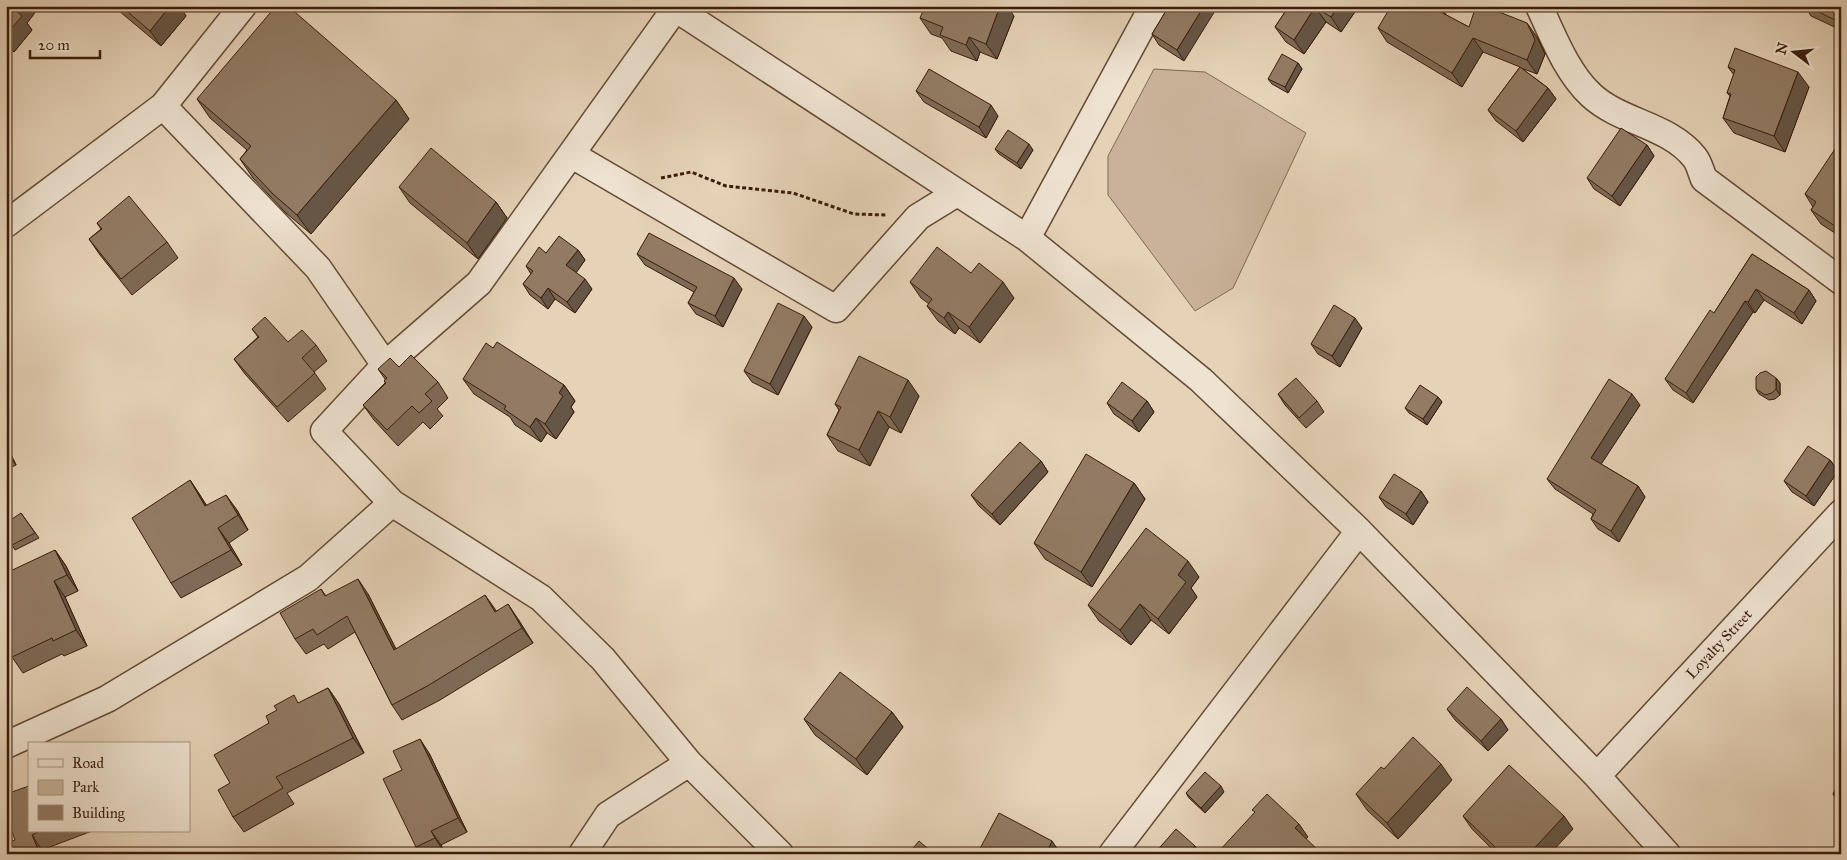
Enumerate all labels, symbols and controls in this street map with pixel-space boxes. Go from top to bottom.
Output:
scale bar [30,28,100,60]
north arrow [1770,28,1820,78]
text: 20 m [38,36,70,54]
text: N [1772,40,1792,57]
street label: Loyalty Street [1682,605,1756,683]
legend [28,742,190,832]
text: Road [72,754,104,772]
text: Park [72,778,99,796]
text: Building [72,804,126,822]

